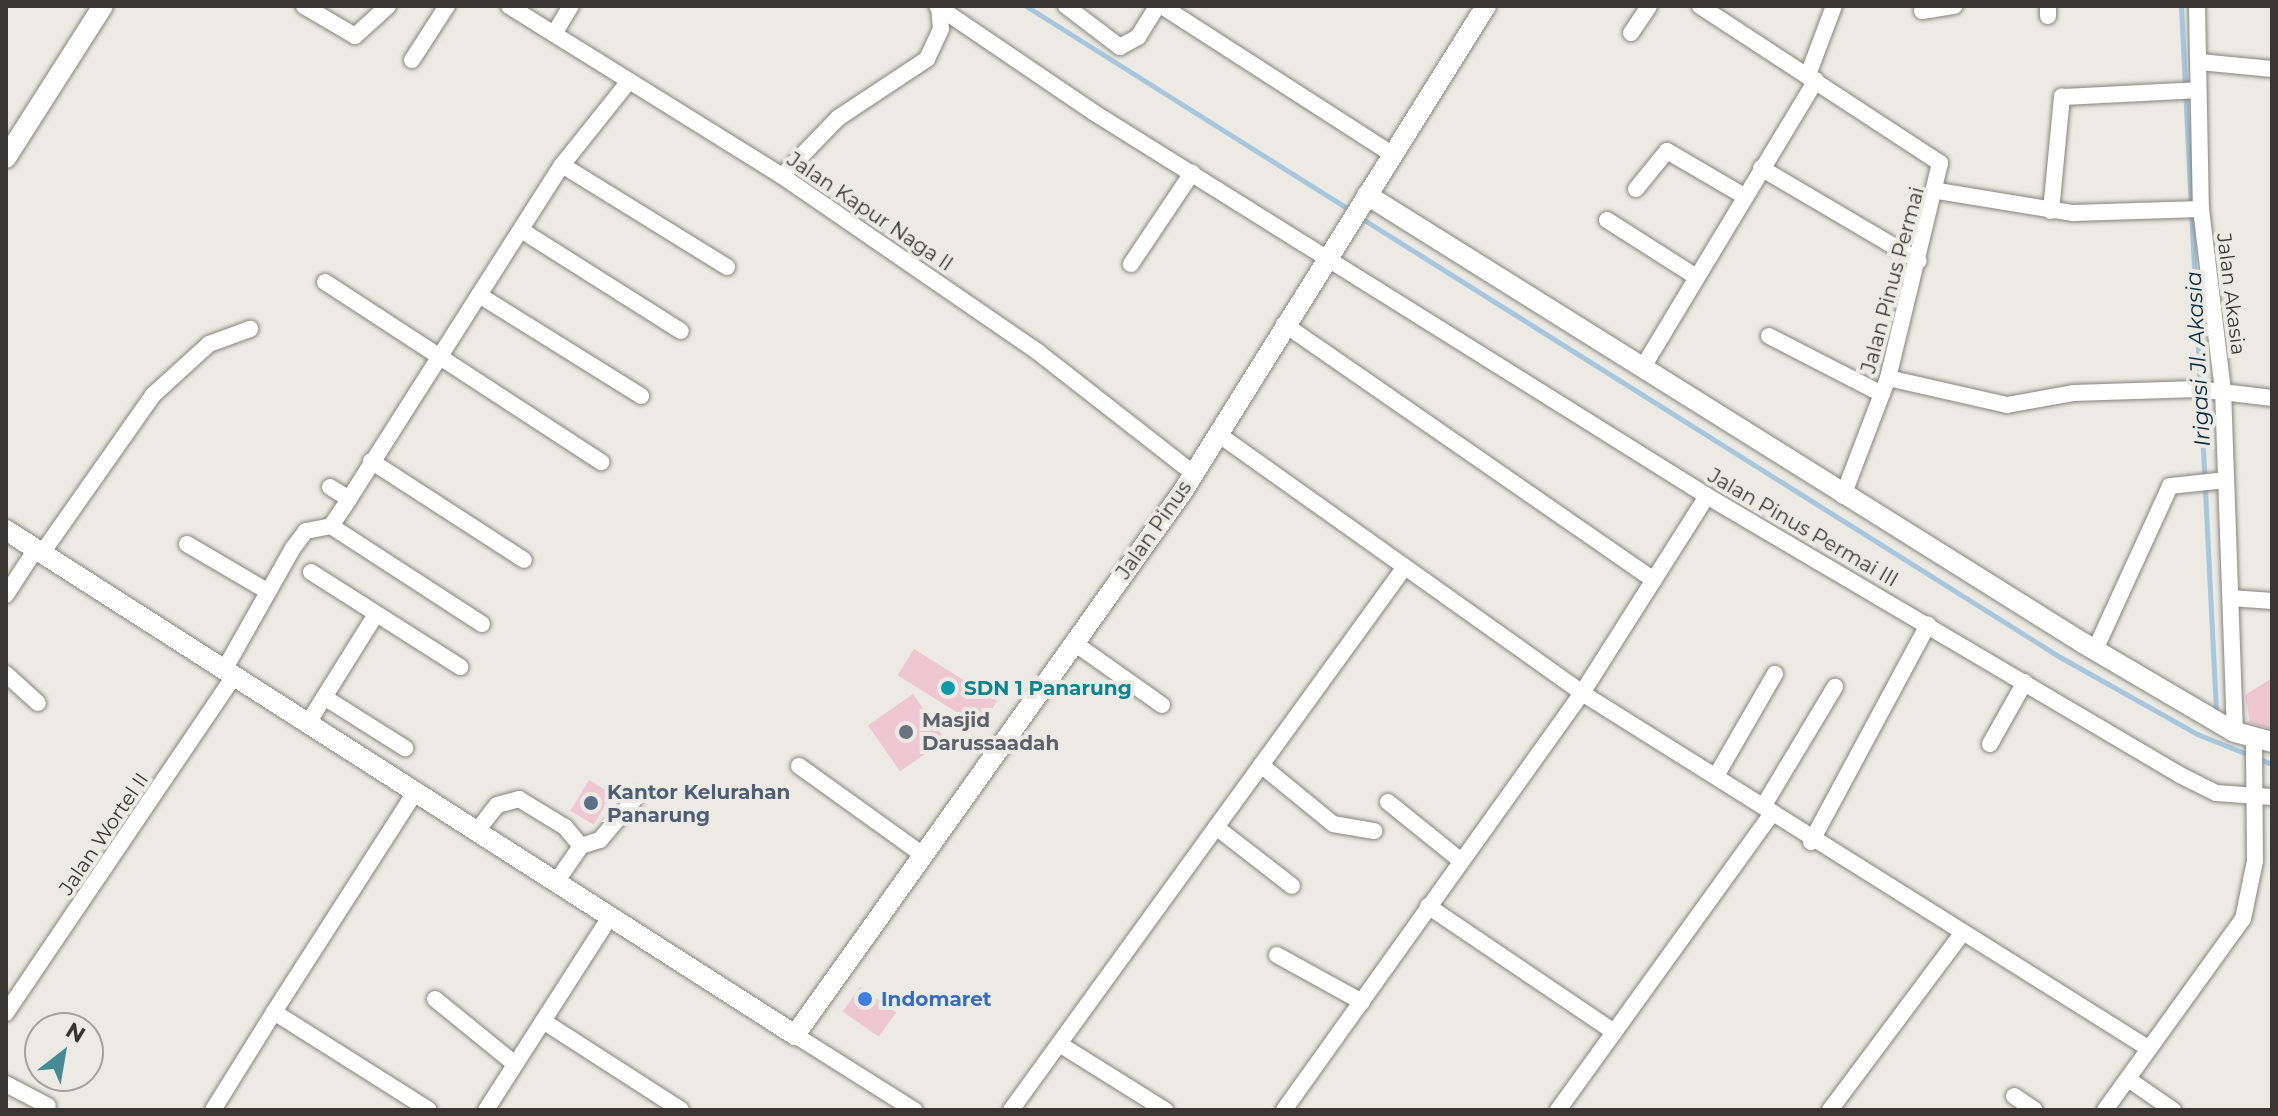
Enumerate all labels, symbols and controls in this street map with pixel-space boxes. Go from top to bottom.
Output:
street label: Jalan Kapur Naga II [783,148,957,276]
street label: Jalan Pinus Permai [1857,184,1929,376]
street label: Jalan Akasia [2212,232,2250,356]
water label: Irigasi Jl. Akasia [2180,271,2216,447]
street label: Jalan Pinus Permai III [1704,464,1902,592]
street label: Jalan Pinus [1111,476,1197,584]
place label: SDN 1 Panarung [964,676,1132,700]
marker: SDN 1 Panarung [939,679,957,697]
place label: Masjid Darussaadah [922,708,1059,755]
marker: Masjid Darussaadah [897,723,915,741]
street label: Jalan Wortel II [54,768,154,900]
place label: Kantor Kelurahan Panarung [607,780,790,827]
marker: Kantor Kelurahan Panarung [582,794,600,812]
place label: Indomaret [881,987,991,1011]
marker: Indomaret [856,990,874,1008]
north arrow [24,1012,104,1092]
text: N [61,1017,90,1049]

